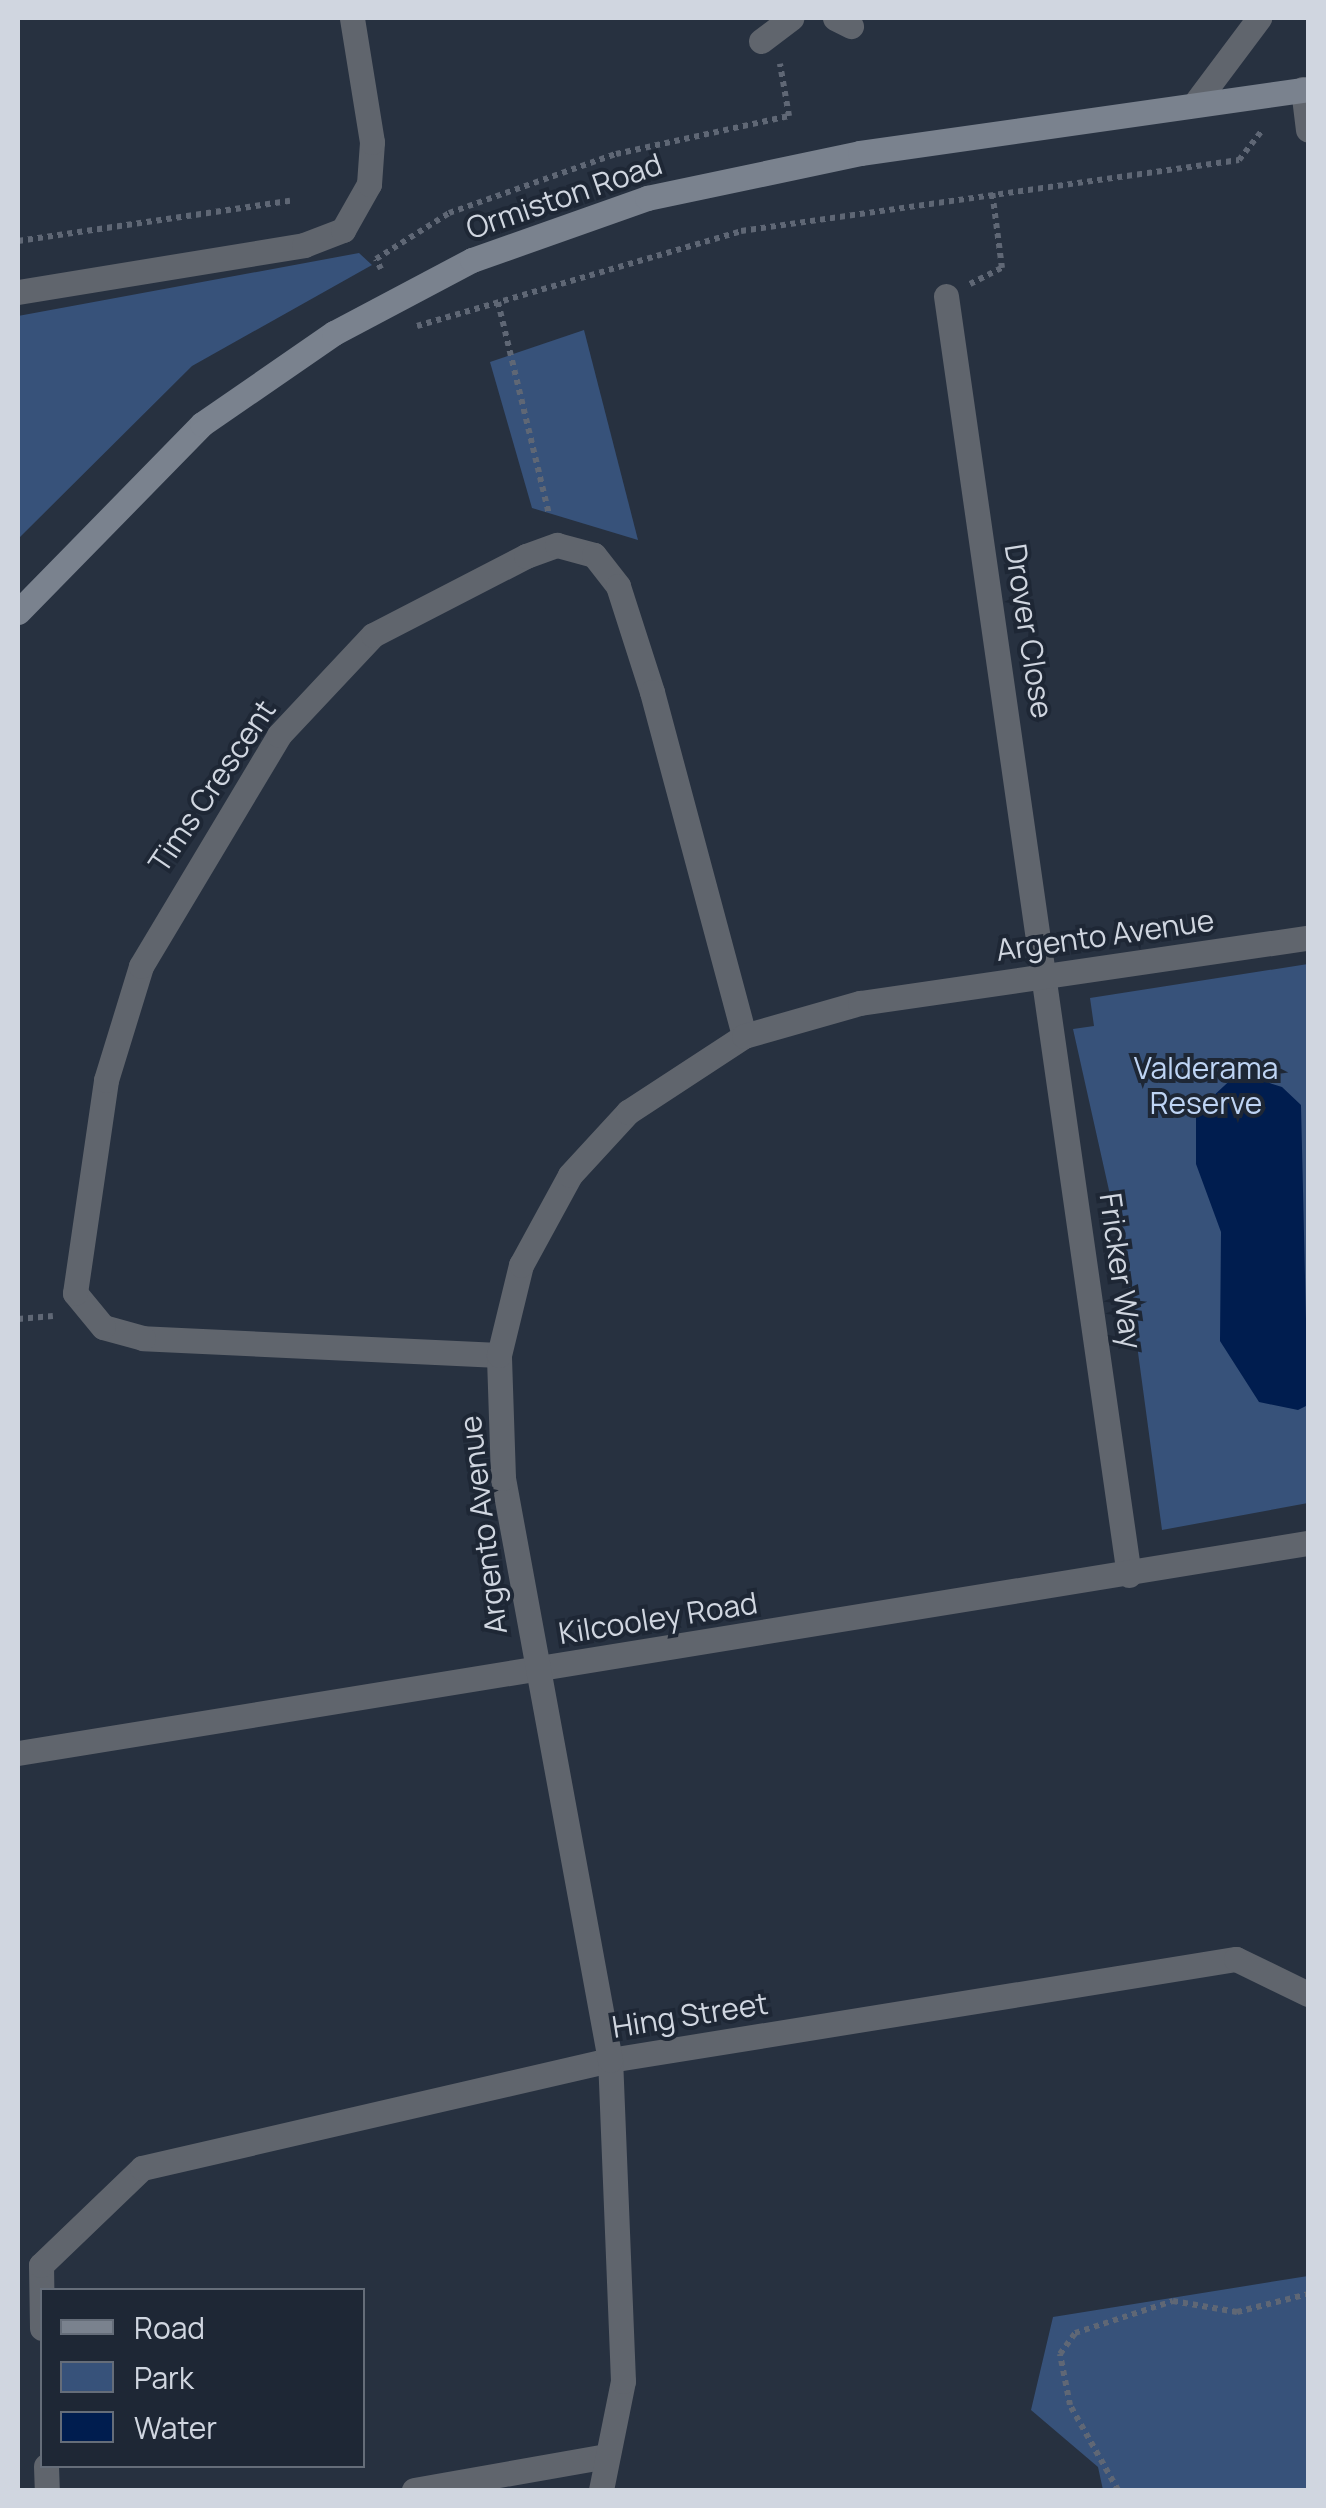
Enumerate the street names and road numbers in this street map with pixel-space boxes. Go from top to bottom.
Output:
street label: Ormiston Road [461,146,667,246]
street label: Drover Close [997,541,1061,721]
street label: Tims Crescent [141,693,283,879]
street label: Argento Avenue [994,902,1216,968]
street label: Fricker Way [1092,1191,1150,1351]
street label: Argento Avenue [452,1414,514,1636]
street label: Kilcooley Road [556,1585,760,1651]
street label: Hing Street [610,1985,770,2045]

